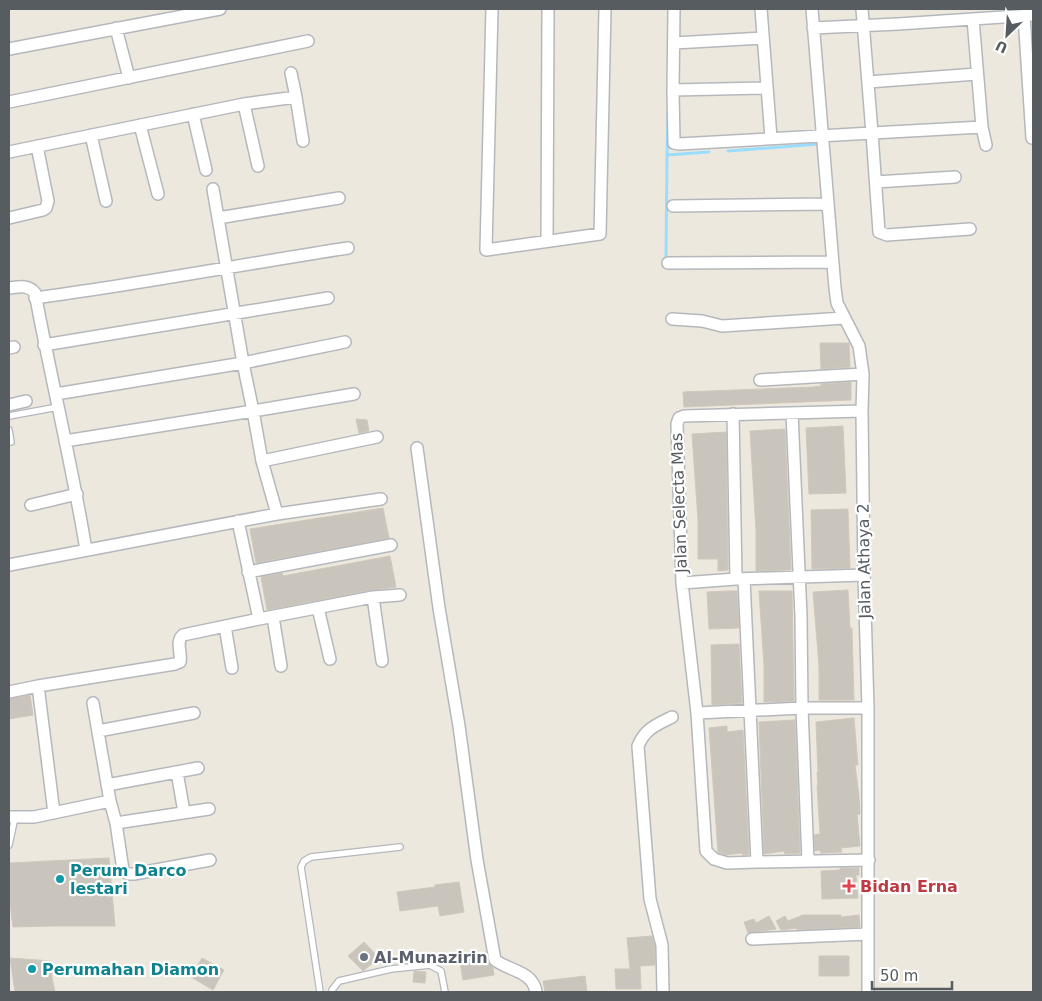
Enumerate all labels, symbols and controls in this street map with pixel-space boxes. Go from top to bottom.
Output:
north arrow [982,10,1032,60]
text: U [993,37,1010,56]
street label: Jalan Selecta Mas [667,433,691,574]
street label: Jalan Athaya 2 [853,503,875,620]
place label: Perum Darco lestari [70,861,187,898]
marker: Perum Darco lestari [54,873,66,885]
place label: Bidan Erna [860,877,958,896]
marker: Bidan Erna [842,879,856,893]
place label: Al-Munazirin [374,948,488,967]
marker: Al-Munazirin [358,951,370,963]
scale bar [872,958,952,990]
place label: Perumahan Diamon [42,960,219,979]
marker: Perumahan Diamon [26,963,38,975]
text: 50 m [880,967,918,985]

